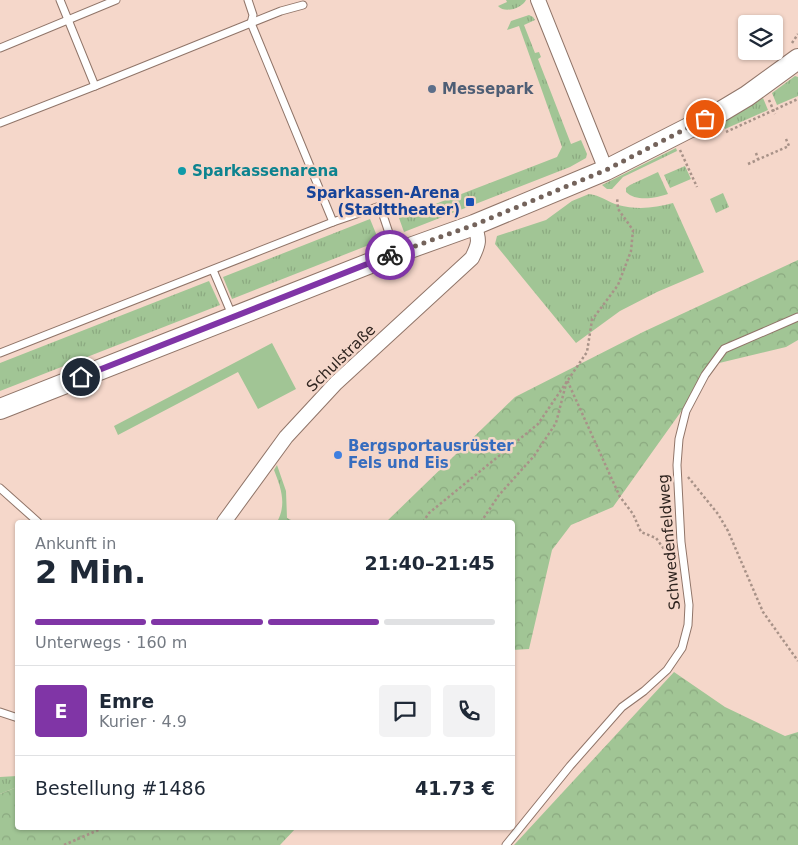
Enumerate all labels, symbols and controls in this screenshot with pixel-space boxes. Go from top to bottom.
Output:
map controls [738,15,783,60]
button: layers [738,15,783,60]
place label: Messepark [442,80,534,98]
marker: Messepark [426,83,438,95]
pin [684,98,726,140]
icon: bag [691,105,719,133]
place label: Sparkassenarena [192,162,338,180]
marker: Sparkassenarena [176,165,188,177]
place label: Sparkassen-Arena (Stadttheater) [306,184,460,219]
marker: Sparkassen-Arena (Stadttheater) [464,196,476,208]
courier [365,230,415,280]
icon: bike [376,241,404,269]
street label: Schulstraße [303,321,379,395]
pin [60,356,102,398]
icon: home [67,363,95,391]
place label: Bergsportausrüster Fels und Eis [348,437,514,472]
marker: Bergsportausrüster Fels und Eis [332,449,344,461]
street label: Schwedenfeldweg [654,473,684,611]
text: Ankunft in [35,534,116,553]
text: 21:40–21:45 [365,552,495,574]
text: 2 Min. [35,553,146,591]
text: Unterwegs · 160 m [35,633,187,652]
button: chat [379,685,431,737]
button: phone [443,685,495,737]
text: Emre [99,690,154,712]
text: E [55,700,67,722]
text: Kurier · 4.9 [99,712,187,731]
text: Bestellung #1486 [35,777,206,799]
text: 41.73 € [415,777,495,799]

